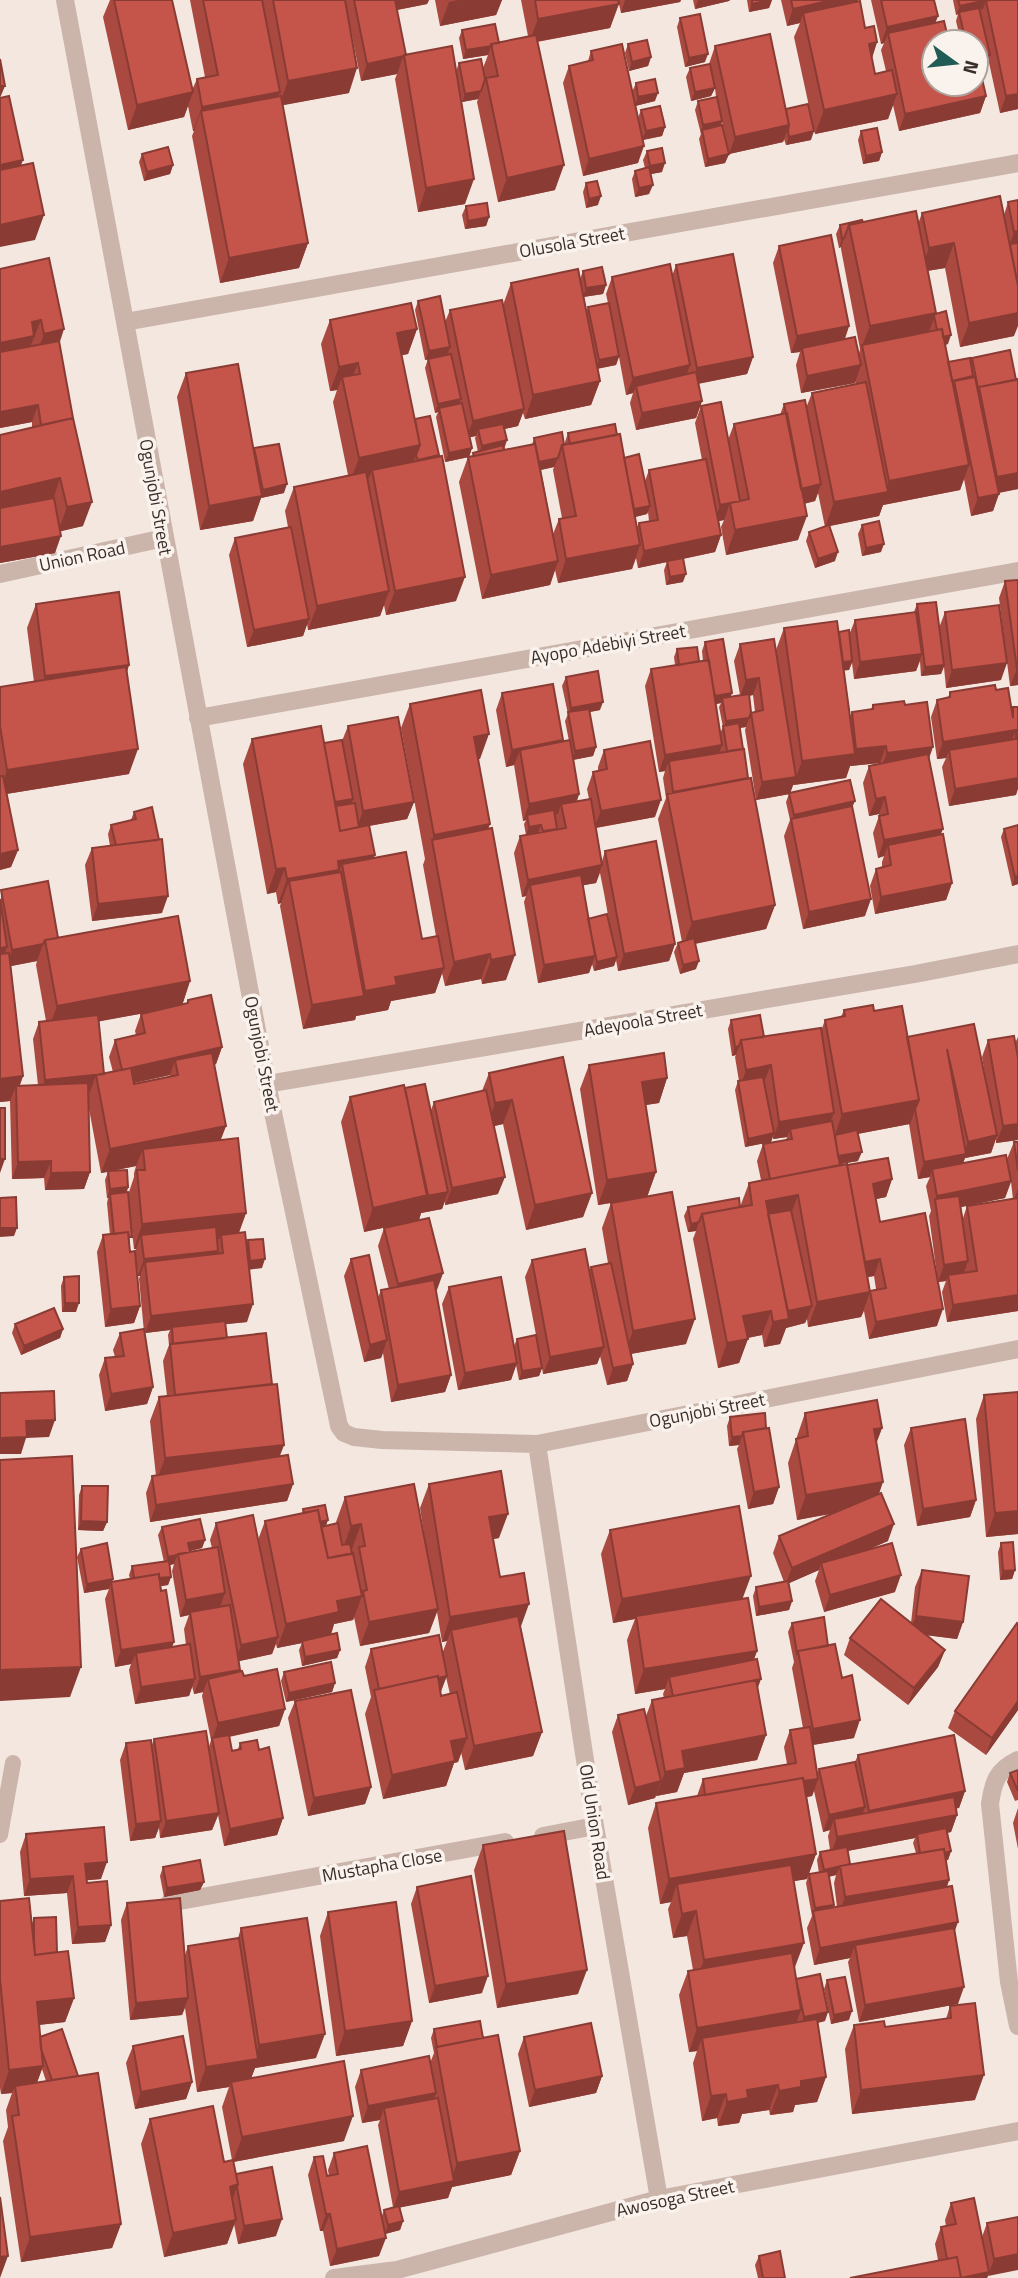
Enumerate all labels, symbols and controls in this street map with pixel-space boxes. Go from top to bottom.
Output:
north arrow [920,28,990,98]
text: N [956,57,988,78]
street label: Olusola Street [517,219,628,265]
street label: Ogunjobi Street [132,437,180,558]
street label: Union Road [36,534,128,578]
street label: Ayopo Adebiyi Street [528,617,688,671]
street label: Ogunjobi Street [238,994,287,1115]
street label: Adeyoola Street [581,996,705,1044]
street label: Ogunjobi Street [647,1385,768,1434]
street label: Old Union Road [573,1762,617,1882]
street label: Mustapha Close [320,1841,444,1889]
street label: Awosoga Street [613,2172,737,2224]

